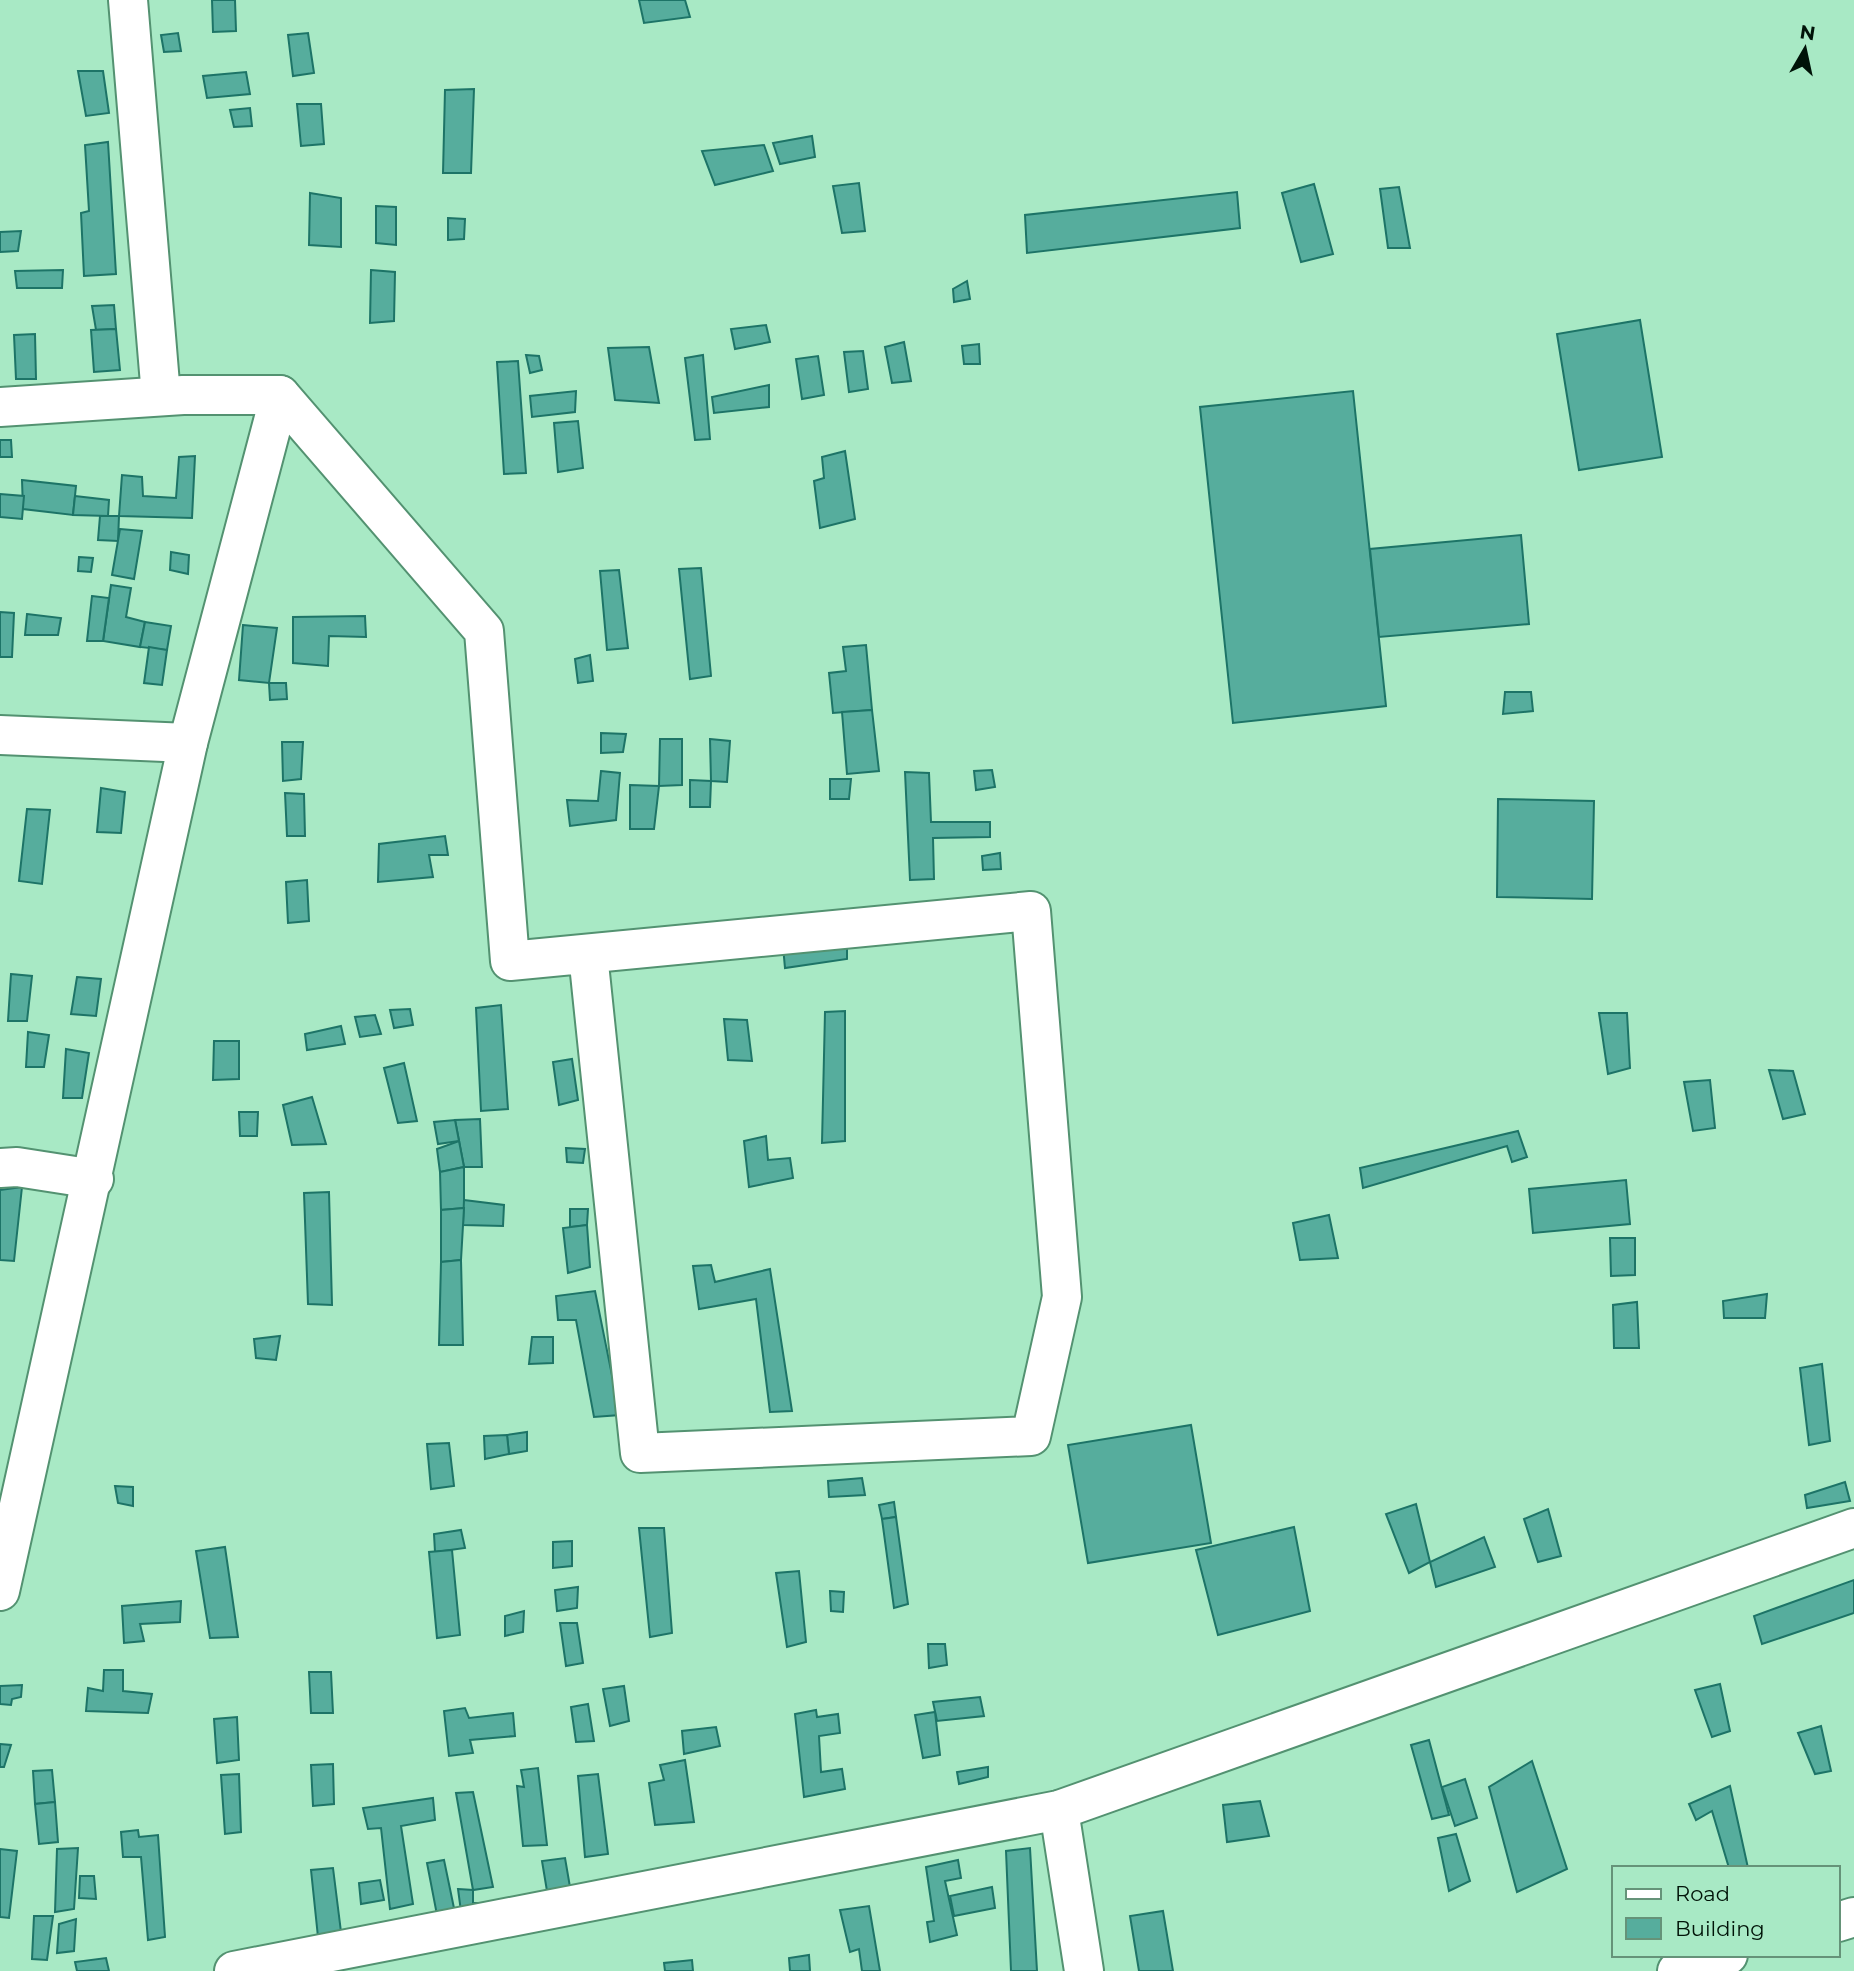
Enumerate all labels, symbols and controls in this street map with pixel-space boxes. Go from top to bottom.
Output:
north arrow [1770,14,1840,84]
text: N [1798,20,1817,45]
legend [1612,1866,1840,1957]
text: Road [1675,1881,1730,1906]
text: Building [1675,1916,1765,1941]

